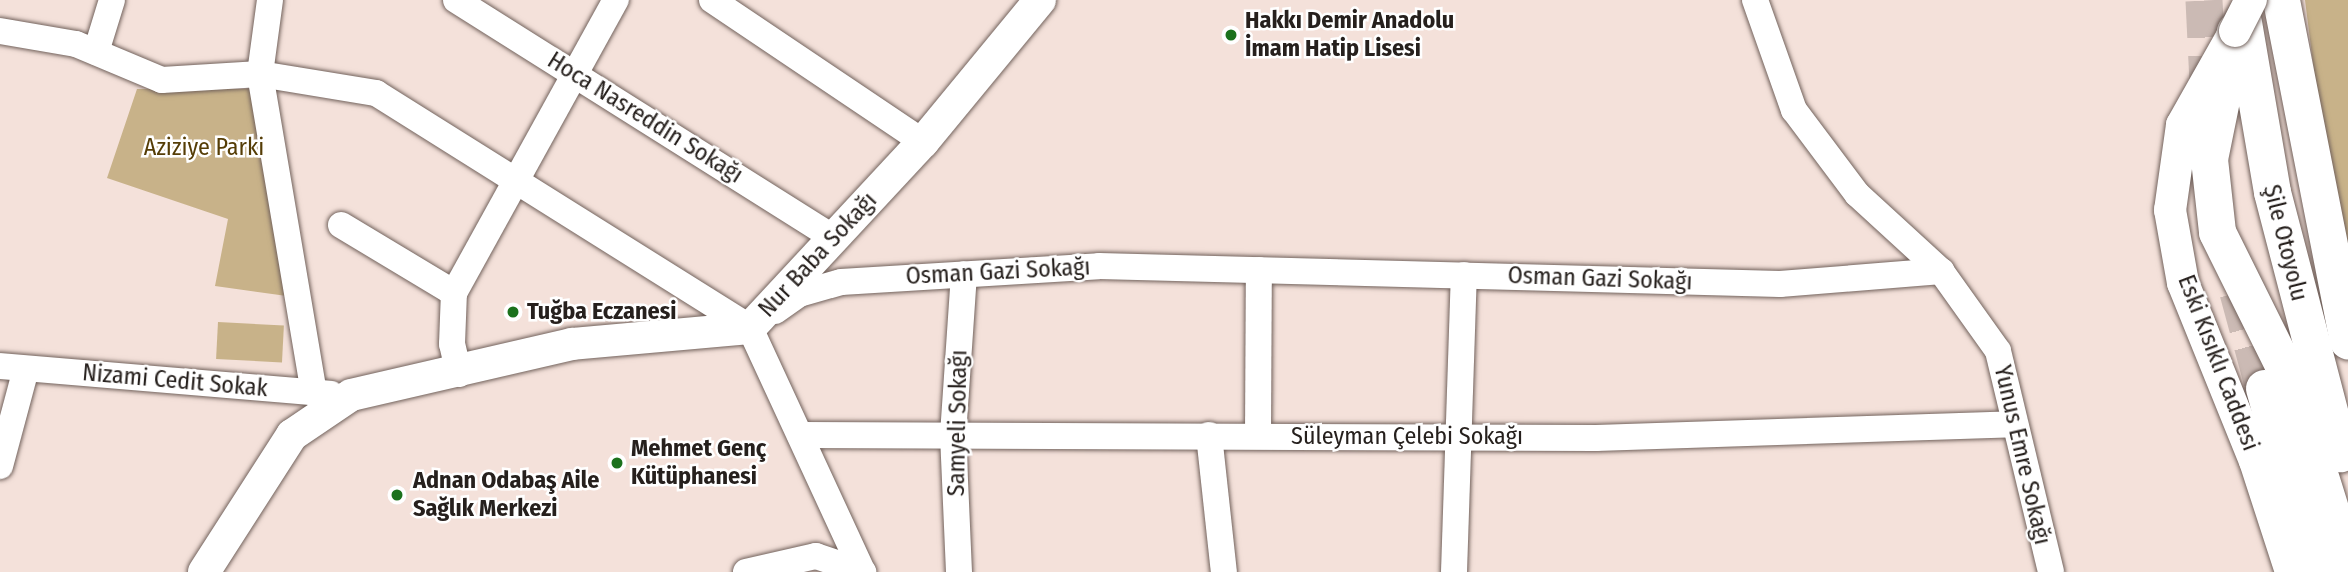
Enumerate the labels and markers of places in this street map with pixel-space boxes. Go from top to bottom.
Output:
place label: Hakkı Demir Anadolu İmam Hatip Lisesi [1245,7,1454,63]
marker: Hakkı Demir Anadolu İmam Hatip Lisesi [1223,27,1239,43]
place label: Tuğba Eczanesi [527,298,676,326]
marker: Tuğba Eczanesi [505,304,521,320]
place label: Mehmet Genç Kütüphanesi [631,435,766,491]
marker: Mehmet Genç Kütüphanesi [609,455,625,471]
place label: Adnan Odabaş Aile Sağlık Merkezi [413,467,599,523]
marker: Adnan Odabaş Aile Sağlık Merkezi [387,485,407,505]

